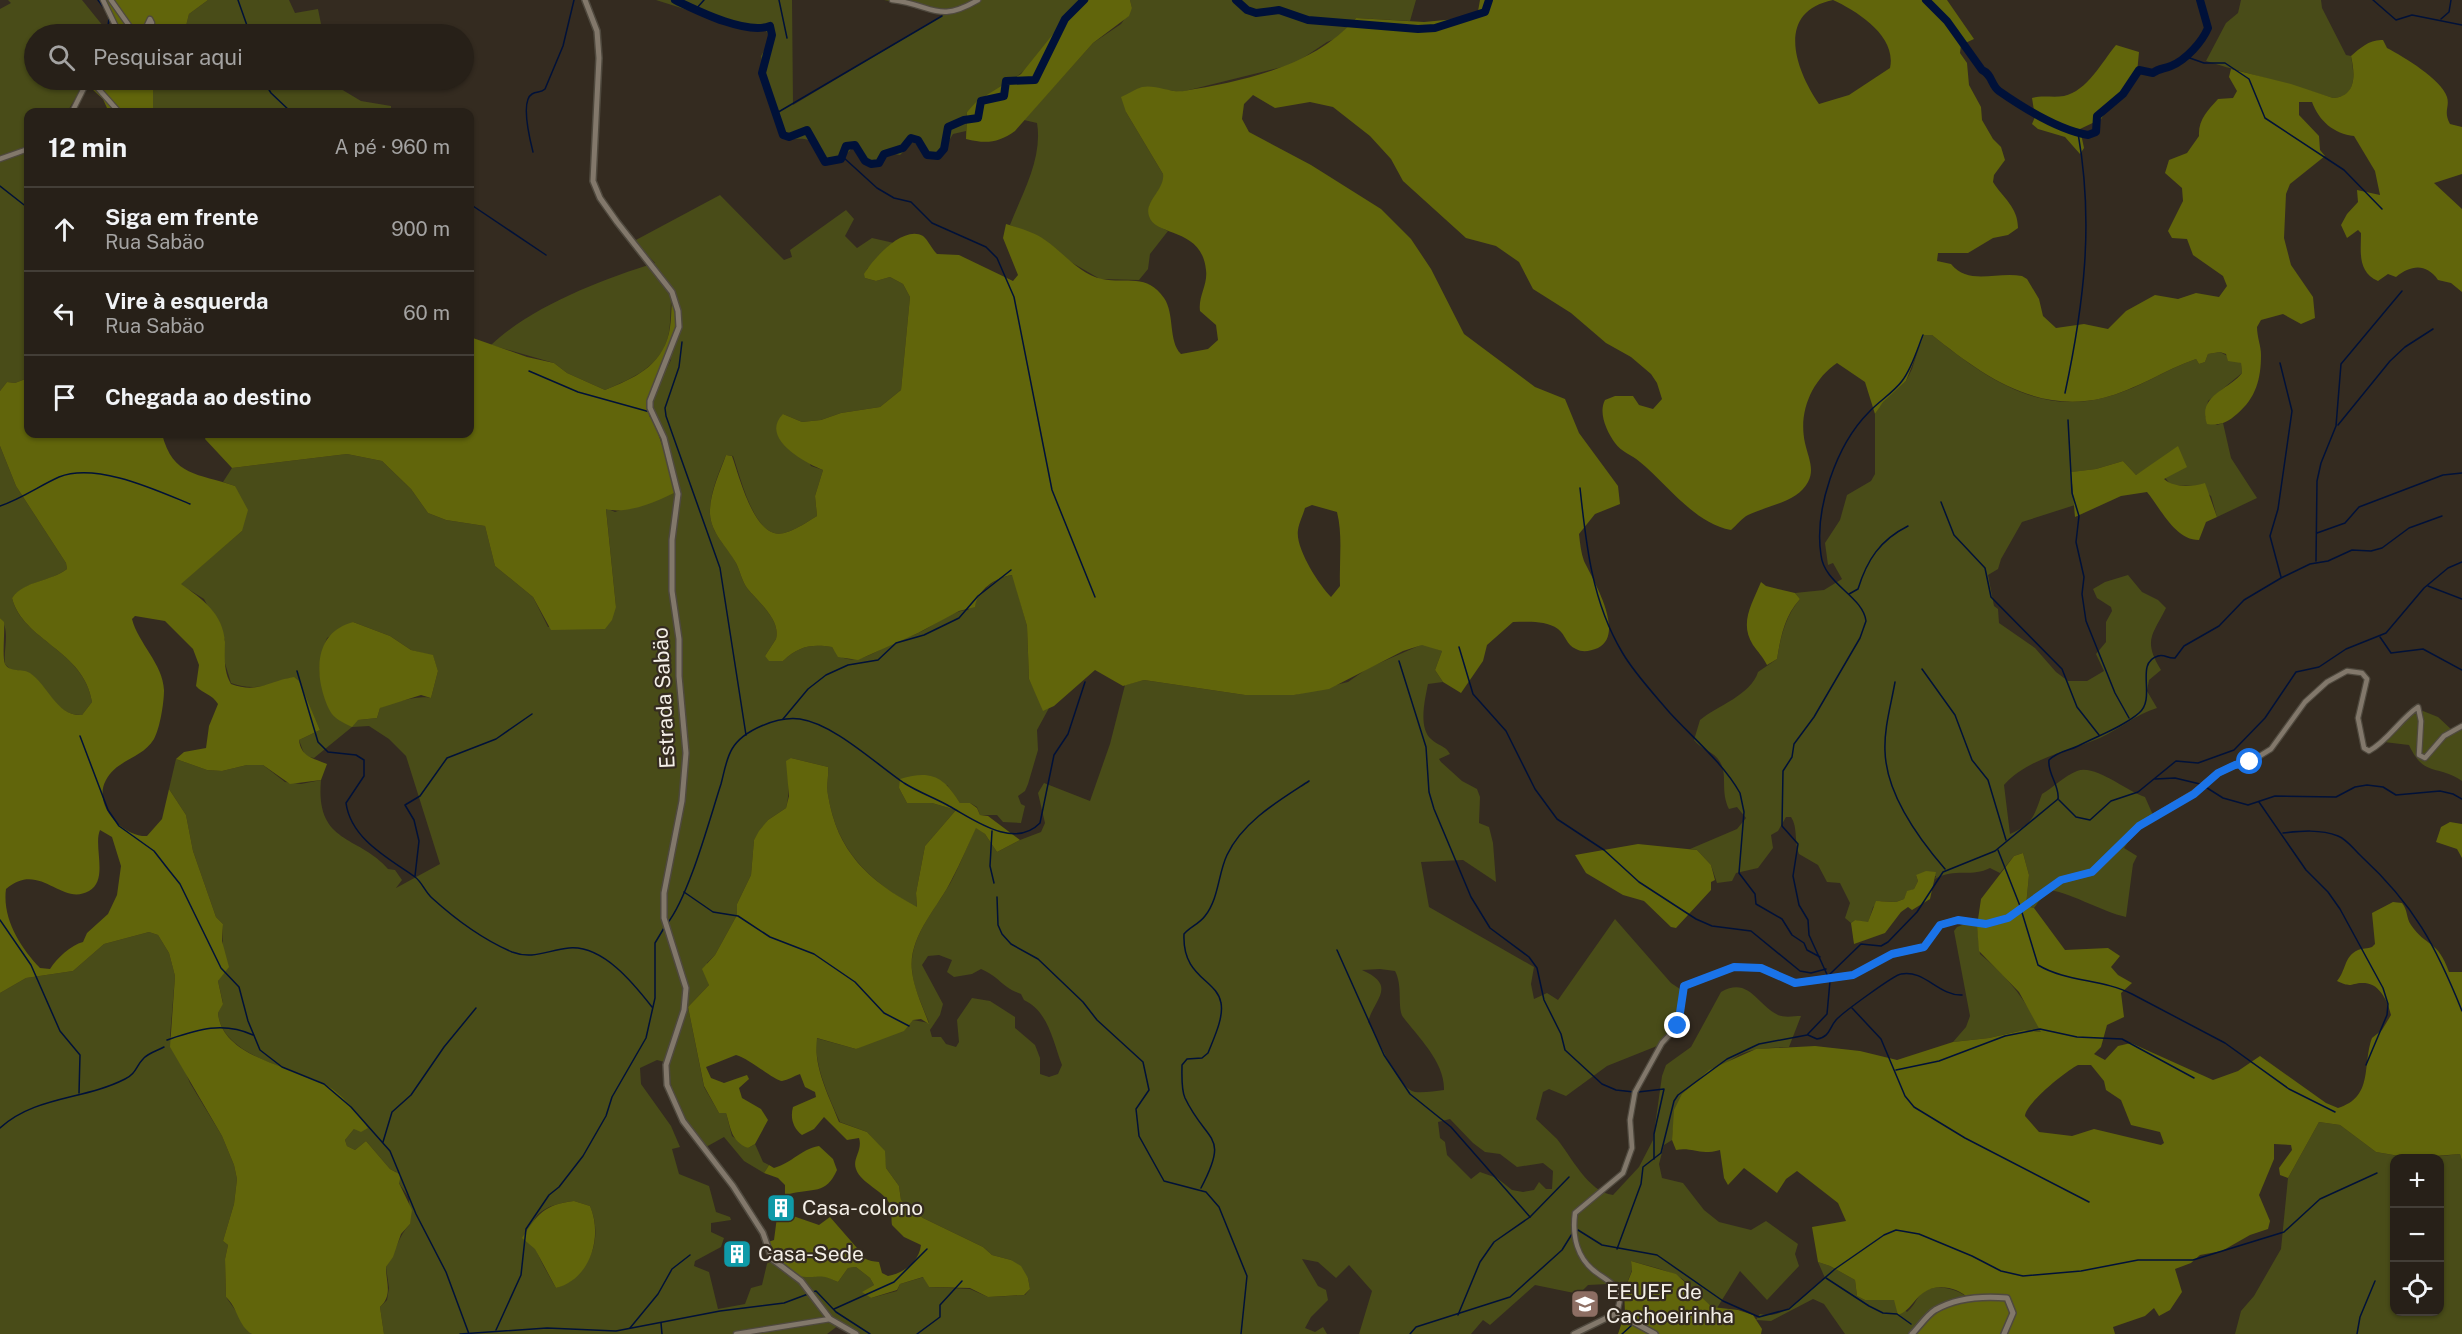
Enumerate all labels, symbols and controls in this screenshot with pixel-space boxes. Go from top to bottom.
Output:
search box [24,24,474,90]
icon: search [45,41,78,74]
text: Pesquisar aqui [93,44,243,70]
text: 12 min [48,132,127,163]
text: A pé · 960 m [335,135,450,159]
text: Siga em frente [105,204,259,230]
icon: ahead [48,213,81,246]
text: 900 m [391,217,450,241]
text: Rua Sabäo [105,230,204,254]
text: Vire à esquerda [105,288,269,314]
icon: left [48,297,81,330]
text: 60 m [403,301,450,325]
text: Rua Sabäo [105,314,204,338]
icon: arrive [48,381,81,414]
text: Chegada ao destino [105,384,311,410]
street label: Estrada Sabäo [647,627,680,769]
route start [2236,748,2262,774]
route end [1664,1012,1690,1038]
map controls [2390,1154,2444,1316]
button: + [2390,1154,2444,1208]
building icon: Casa-colono [765,1192,797,1224]
place label: Casa-colono [802,1195,923,1220]
button: − [2390,1208,2444,1262]
building icon: Casa-Sede [721,1238,753,1270]
place label: Casa-Sede [758,1241,864,1266]
button: locate [2390,1262,2444,1316]
place label: EEUEF de Cachoeirinha [1606,1279,1734,1328]
school or university icon: EEUEF de Cachoeirinha [1569,1288,1601,1320]

